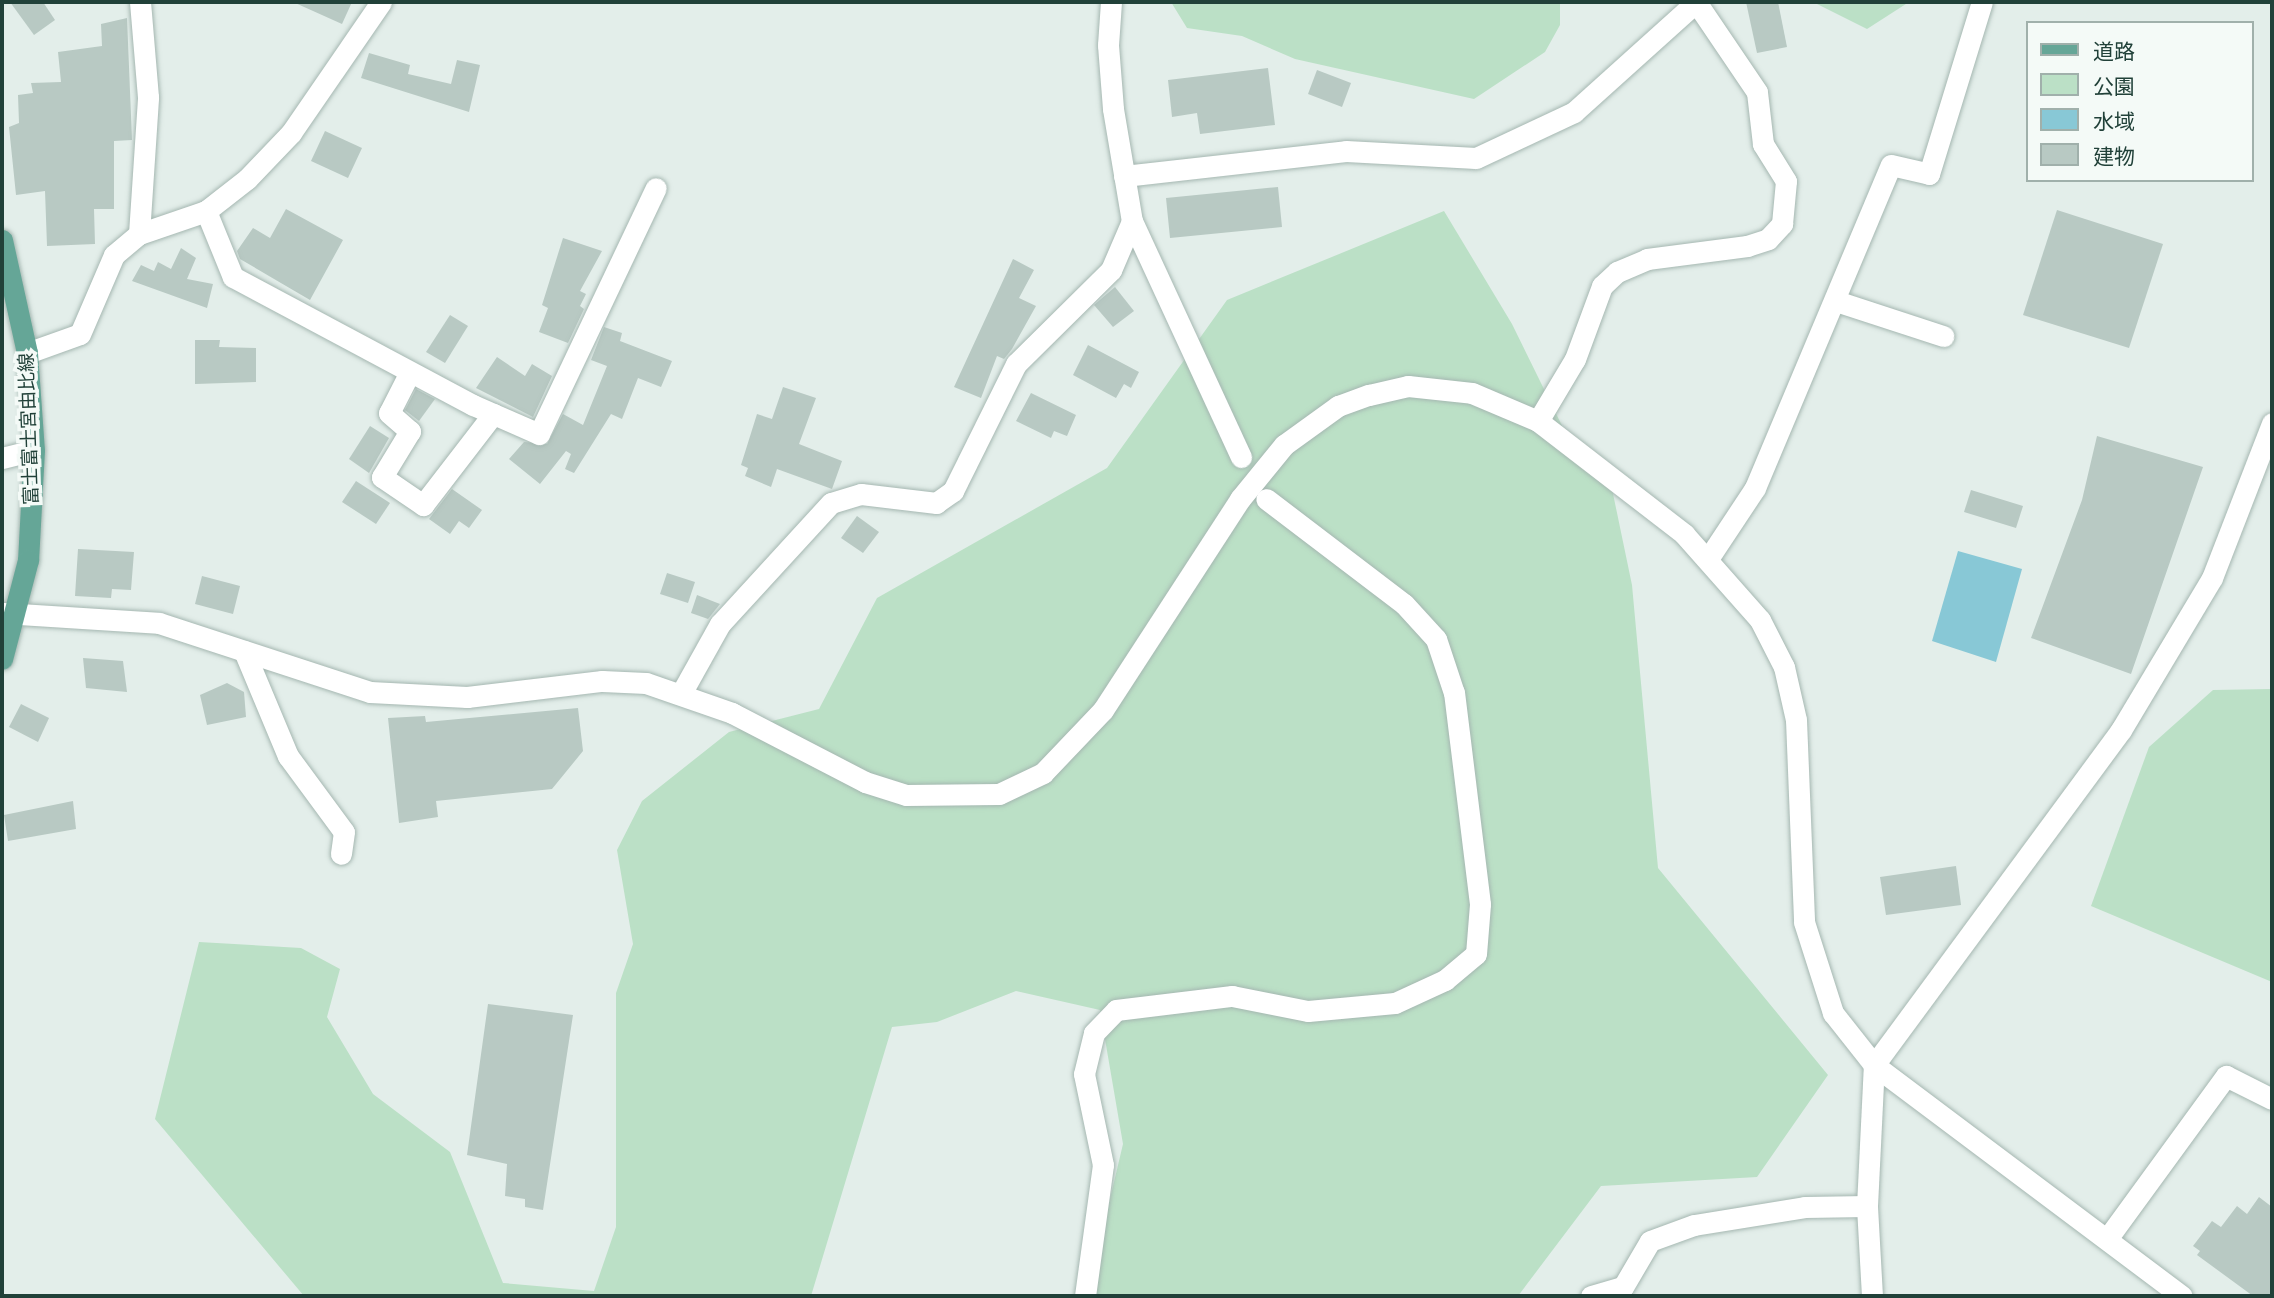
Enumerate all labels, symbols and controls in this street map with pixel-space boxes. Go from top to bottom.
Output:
legend [2025,21,2253,182]
text: 道路 [2093,38,2135,64]
text: 公園 [2093,73,2135,99]
text: 水域 [2093,108,2135,134]
text: 建物 [2093,143,2135,169]
street label: 富士富士宮由比線 [15,353,43,505]

